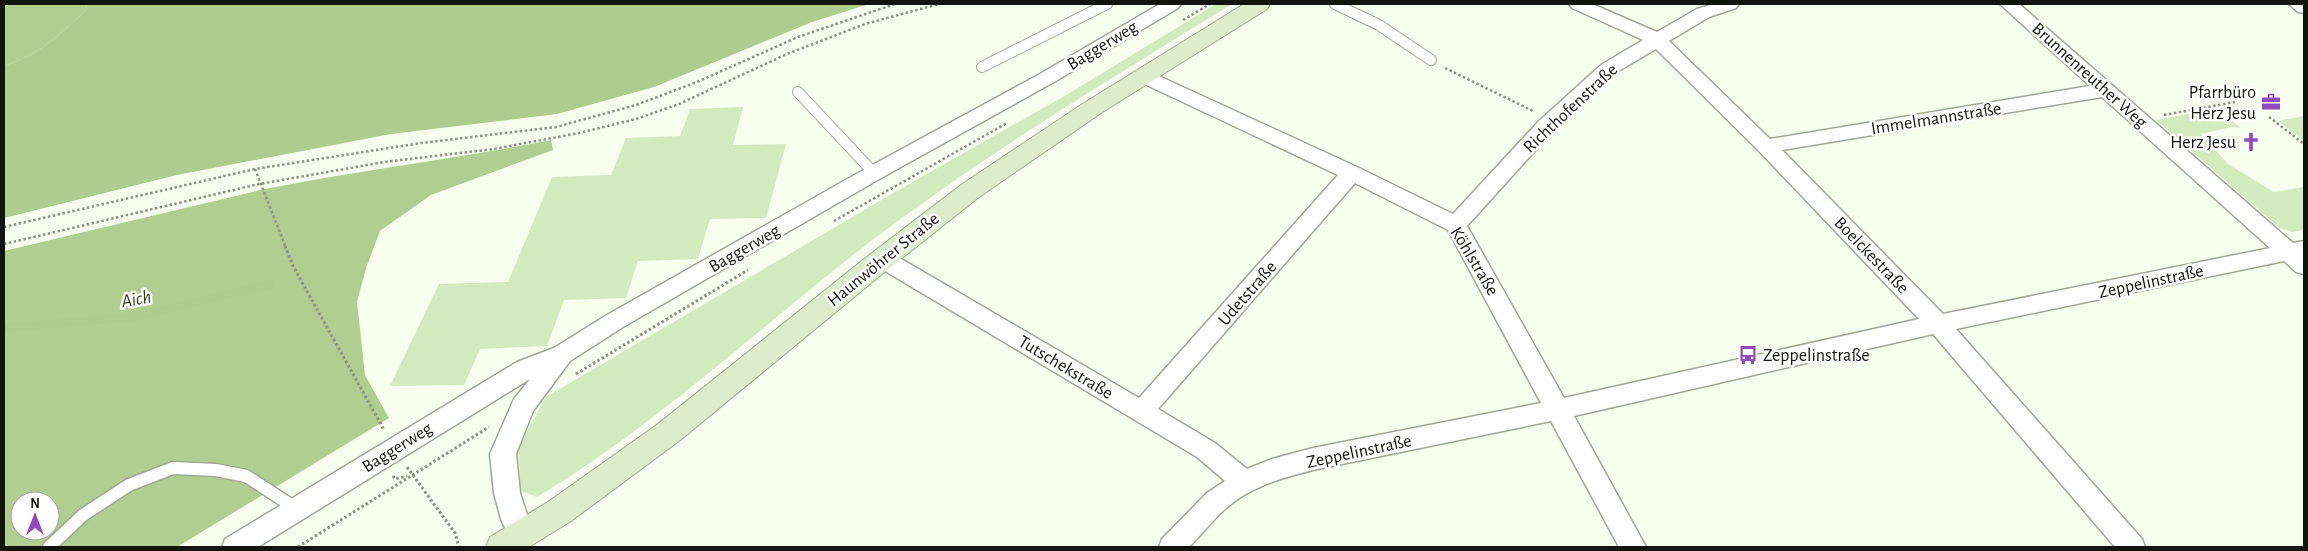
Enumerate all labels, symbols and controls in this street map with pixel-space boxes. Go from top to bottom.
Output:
street label: Baggerweg [1064,18,1141,74]
street label: Brunnenreuther Weg [2028,20,2150,132]
street label: Richthofenstraße [1520,61,1621,157]
place label: Pfarrbüro Herz Jesu [2189,84,2256,123]
office icon: Pfarrbüro Herz Jesu [2260,91,2282,113]
street label: Immelmannstraße [1870,100,2003,138]
church icon: Herz Jesu [2240,131,2262,153]
place label: Herz Jesu [2170,134,2236,152]
street label: Haunwöhrer Straße [825,210,943,310]
street label: Boelckestraße [1830,214,1912,297]
street label: Baggerweg [706,221,783,276]
street label: Köhlstraße [1447,224,1502,299]
street label: Udetstraße [1215,258,1280,329]
street label: Zeppelinstraße [2097,262,2205,302]
water label: Aich [119,288,153,312]
street label: Tutschekstraße [1015,333,1116,403]
bus stop icon: Zeppelinstraße [1737,344,1759,366]
place label: Zeppelinstraße [1763,347,1870,365]
street label: Baggerweg [359,419,436,476]
street label: Zeppelinstraße [1305,432,1413,472]
north arrow [10,491,60,541]
text: N [30,497,40,511]

